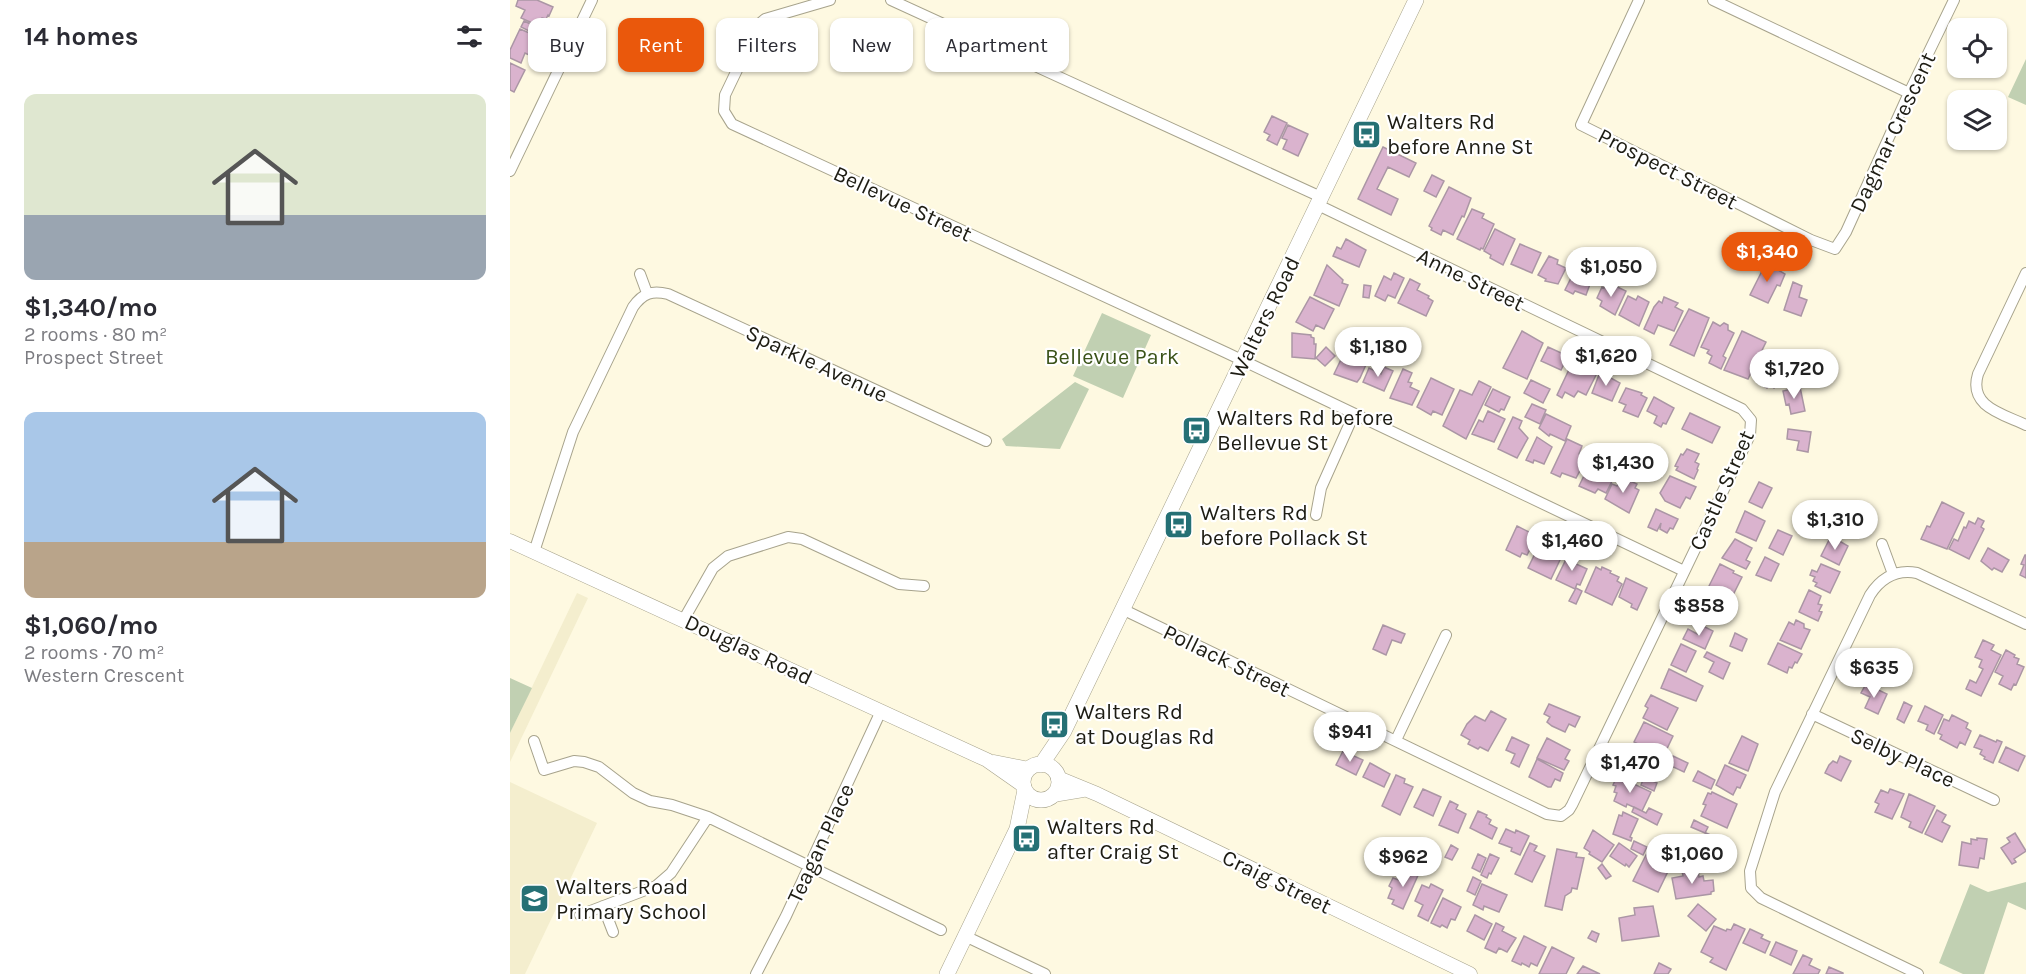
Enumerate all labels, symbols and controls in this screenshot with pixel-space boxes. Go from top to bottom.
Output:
chip: Buy [528,18,606,72]
chip: Rent [618,18,704,72]
chip: Filters [716,18,818,72]
chip: New [830,18,913,72]
chip: Apartment [925,18,1069,72]
map controls [1947,18,2007,150]
button: locate [1947,18,2007,78]
icon: filters [453,20,486,53]
text: 14 homes [24,21,138,52]
street label: Dagmar Crescent [1844,48,1941,217]
button: layers [1947,90,2007,150]
place label: Walters Rd before Anne St [1387,109,1533,160]
bus stop icon: Walters Rd before Anne St [1350,118,1382,150]
street label: Prospect Street [1593,123,1742,215]
icon: home [201,133,309,241]
street label: Bellevue Street [829,160,976,247]
pin: $1,340 [1718,232,1816,283]
text: $1,340 [1736,240,1798,263]
street label: Anne Street [1413,243,1528,317]
pin: $1,050 [1562,247,1660,298]
street label: Walters Road [1224,252,1306,383]
text: $1,050 [1580,255,1642,278]
text: $1,340/mo [24,292,158,323]
street label: Sparkle Avenue [741,320,892,408]
text: 2 rooms · 80 m² [24,323,167,346]
pin: $1,180 [1329,327,1427,378]
text: $1,180 [1349,335,1407,358]
pin: $1,620 [1557,336,1655,387]
park label: Bellevue Park [1045,344,1179,370]
text: $1,620 [1575,344,1637,367]
text: Prospect Street [24,346,163,369]
pin: $1,720 [1745,349,1843,400]
text: $1,720 [1764,357,1824,380]
place label: Walters Rd before Bellevue St [1217,405,1393,456]
bus stop icon: Walters Rd before Bellevue St [1180,414,1212,446]
street label: Castle Street [1684,426,1760,554]
pin: $1,430 [1574,443,1672,494]
icon: home [201,451,309,559]
text: $1,430 [1592,451,1654,474]
place label: Walters Rd before Pollack St [1200,500,1368,551]
pin: $1,310 [1786,500,1884,551]
text: $1,310 [1806,508,1864,531]
bus stop icon: Walters Rd before Pollack St [1163,509,1195,541]
pin: $1,460 [1523,521,1621,572]
text: $1,460 [1541,529,1603,552]
pin: $858 [1663,586,1735,637]
text: $858 [1673,594,1725,617]
street label: Douglas Road [681,609,817,691]
text: $1,060/mo [24,610,158,641]
street label: Pollack Street [1159,619,1294,703]
text: 2 rooms · 70 m² [24,641,164,664]
pin: $635 [1838,648,1910,699]
text: $635 [1849,656,1899,679]
text: Western Crescent [24,664,184,687]
place label: Walters Rd at Douglas Rd [1075,699,1214,750]
bus stop icon: Walters Rd at Douglas Rd [1038,708,1070,740]
pin: $941 [1314,712,1386,763]
text: $941 [1327,720,1373,743]
street label: Selby Place [1846,722,1959,793]
pin: $1,470 [1581,743,1679,794]
text: $1,470 [1600,751,1660,774]
street label: Teagan Place [782,780,860,907]
place label: Walters Rd after Craig St [1047,814,1179,865]
bus stop icon: Walters Rd after Craig St [1010,823,1042,855]
pin: $1,060 [1643,834,1741,885]
pin: $962 [1367,837,1439,888]
text: $1,060 [1660,842,1724,865]
street label: Craig Street [1218,844,1335,919]
text: $962 [1378,845,1428,868]
place label: Walters Road Primary School [556,874,707,925]
school or university icon: Walters Road Primary School [519,883,551,915]

